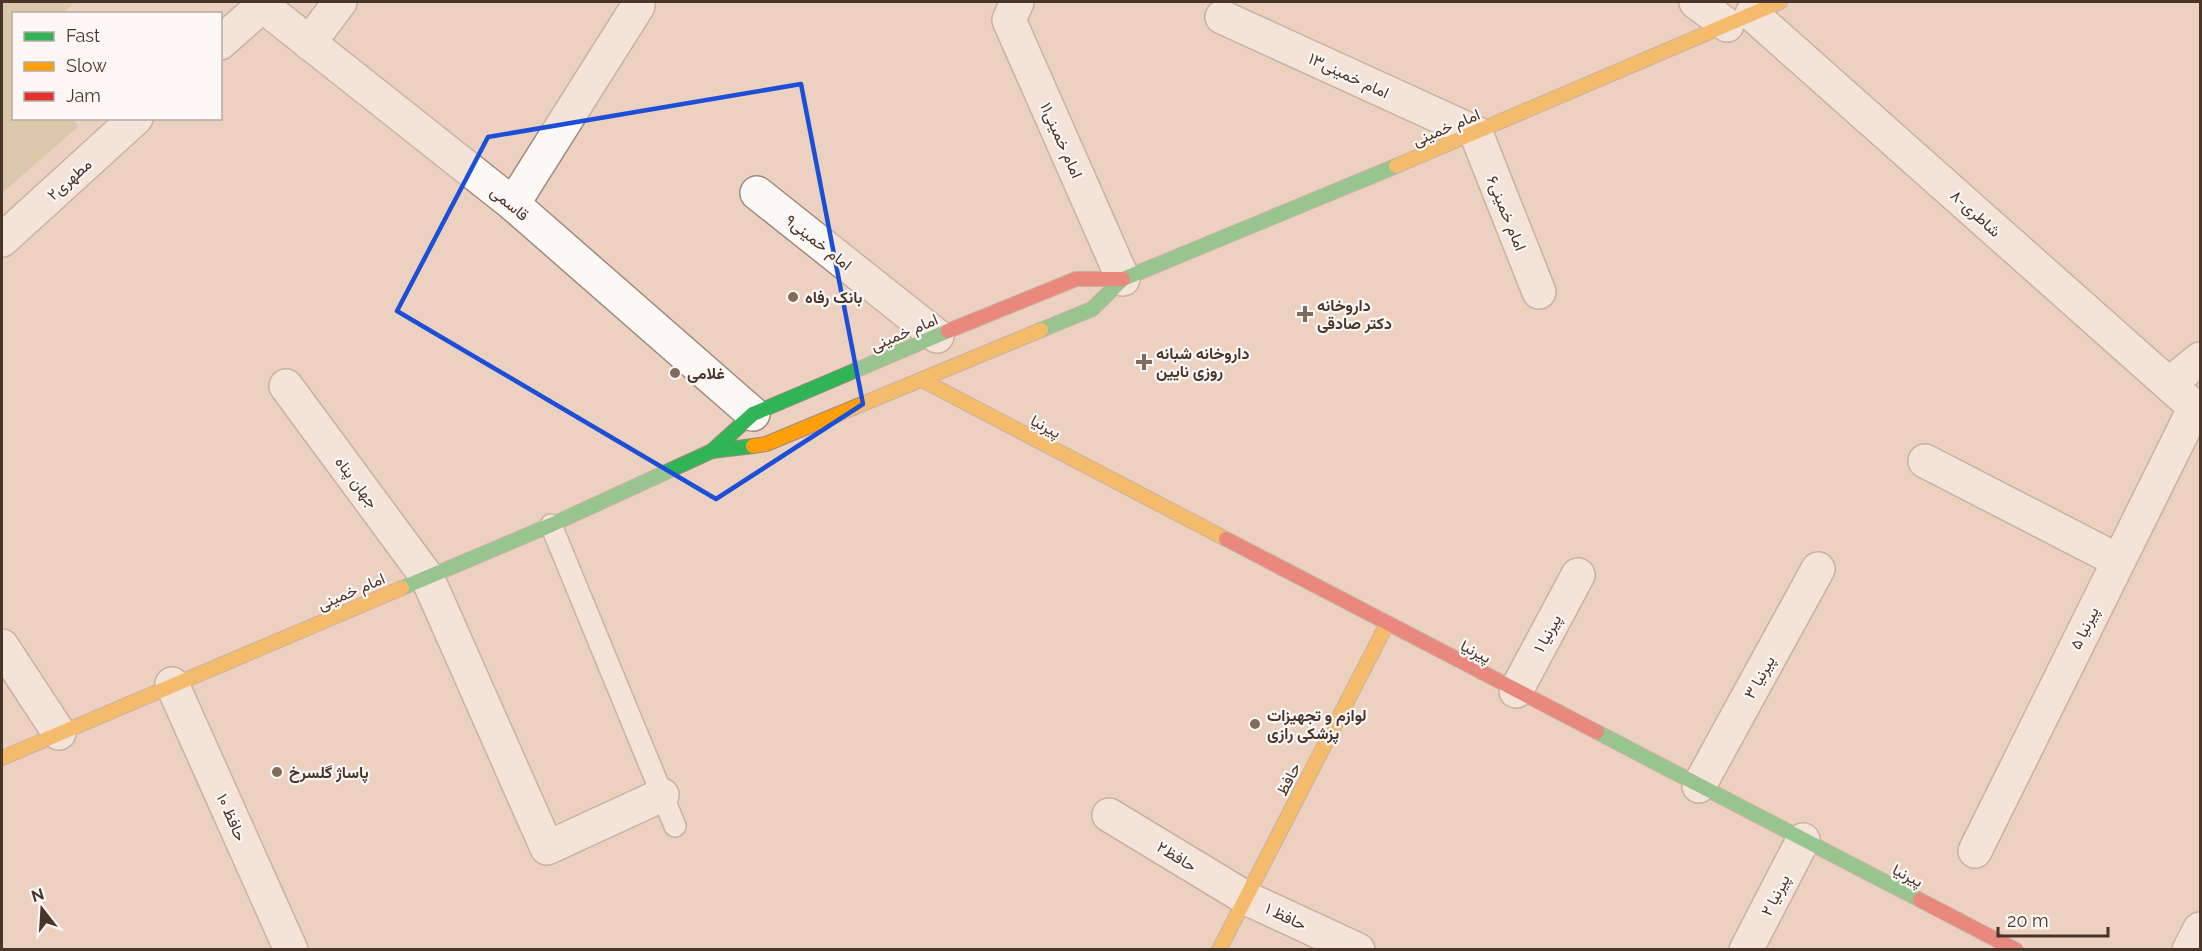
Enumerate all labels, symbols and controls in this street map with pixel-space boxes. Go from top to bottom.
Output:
legend [12,12,222,120]
text: Fast [66,25,100,46]
street label: امام خمینی۱۳ [1305,49,1392,103]
text: Slow [66,55,107,76]
text: Jam [66,85,101,106]
street label: امام خمینی۱۱ [1036,99,1087,181]
street label: امام خمینی [1410,105,1483,151]
street label: مطهری۲ [43,155,96,205]
street label: امام خمینی۶ [1482,173,1530,254]
street label: قاسمی [486,182,533,226]
street label: ۸-شاطری [1946,186,2005,242]
street label: امام خمینی۹ [781,211,856,275]
place label: بانک رفاه [805,288,863,308]
marker: بانک رفاه [786,290,800,304]
place label: داروخانه دکتر صادقی [1317,296,1392,334]
marker: داروخانه دکتر صادقی [1298,307,1312,321]
street label: امام خمینی [868,310,941,356]
place label: داروخانه شبانه روزی نایین [1156,344,1249,382]
marker: داروخانه شبانه روزی نایین [1137,355,1151,369]
place label: غلامی [687,364,725,383]
marker: غلامی [668,366,682,380]
street label: پیرنیا [1026,411,1064,444]
street label: جهان پناه [329,453,382,513]
street label: امام خمینی [315,569,388,615]
street label: پیرنیا ۵ [2066,604,2105,654]
street label: پیرنیا ۱ [1530,611,1567,656]
street label: پیرنیا [1457,636,1494,669]
street label: پیرنیا ۳ [1740,652,1781,703]
place label: لوازم و تجهیزات پزشکی رازی [1267,706,1367,745]
marker: لوازم و تجهیزات پزشکی رازی [1248,717,1262,731]
street label: حافظ [1272,759,1305,799]
place label: پاساژ گلسرخ [289,763,369,784]
marker: پاساژ گلسرخ [270,765,284,779]
street label: حافظ ۱۰ [213,791,250,844]
street label: حافظ۲ [1154,837,1200,876]
street label: پیرنیا [1889,860,1926,893]
street label: پیرنیا ۲ [1757,871,1796,920]
north arrow [12,879,72,939]
text: N [29,884,46,906]
street label: حافظ ۱ [1262,899,1310,934]
scale bar [1998,900,2108,938]
text: 20 m [2007,910,2049,931]

